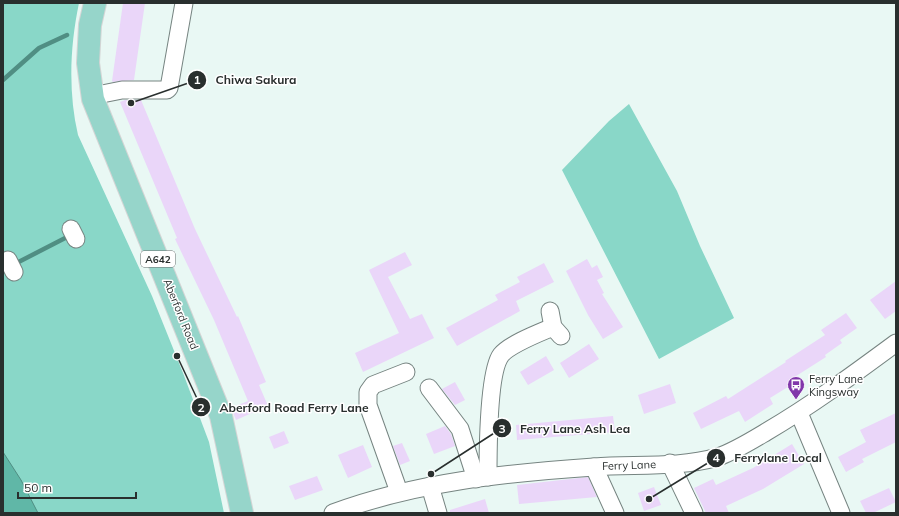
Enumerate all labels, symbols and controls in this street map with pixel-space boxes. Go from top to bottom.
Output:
callout: Chiwa Sakura [187,68,304,92]
text: 1 [193,72,201,87]
text: Chiwa Sakura [216,72,296,87]
road number: A642 [141,251,175,267]
street label: Aberford Road [160,277,202,351]
place label: Ferry Lane Kingsway [809,372,863,399]
bus stop icon: Ferry Lane Kingsway [786,375,806,400]
callout: Aberford Road Ferry Lane [191,395,377,419]
text: 2 [197,400,205,415]
text: Aberford Road Ferry Lane [219,400,369,415]
callout: Ferry Lane Ash Lea [492,416,638,440]
text: 3 [498,421,506,436]
text: Ferry Lane Ash Lea [520,421,630,436]
callout: Ferrylane Local [706,446,830,470]
text: 4 [712,450,720,465]
text: Ferrylane Local [734,450,822,465]
street label: Ferry Lane [602,457,656,473]
scale bar [18,474,136,500]
text: 50 m [24,480,52,495]

